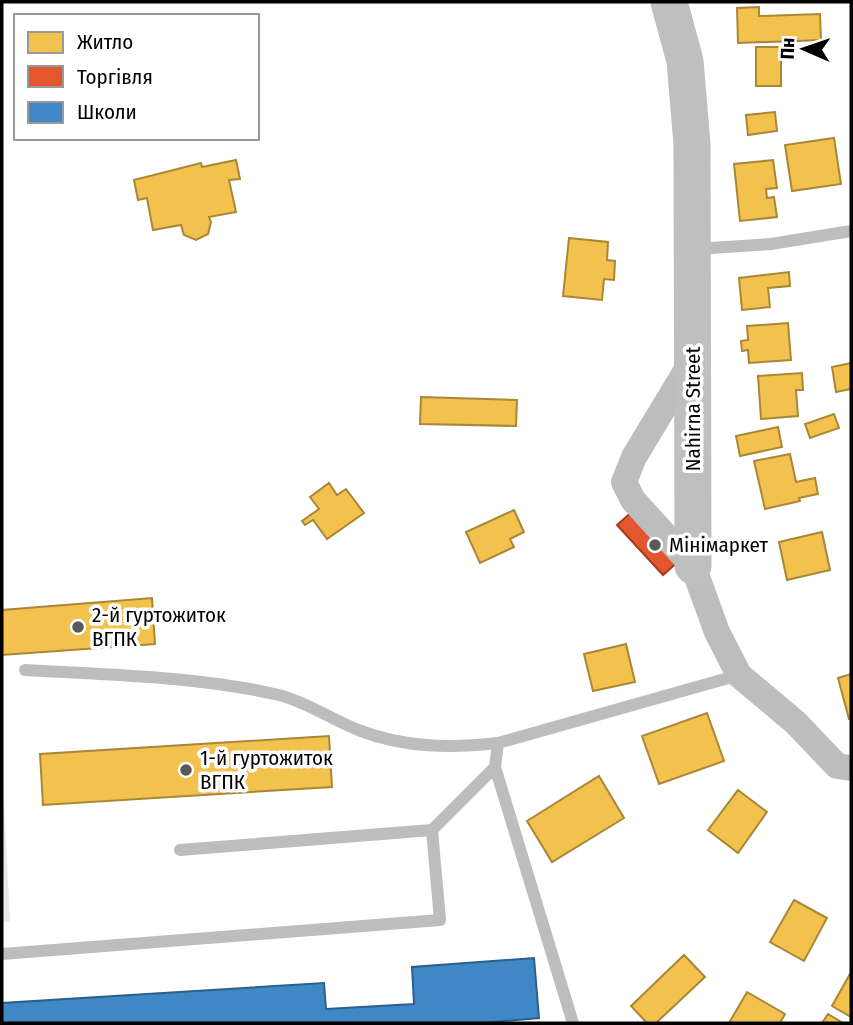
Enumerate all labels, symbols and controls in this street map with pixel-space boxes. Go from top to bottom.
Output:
legend [14,14,259,140]
north arrow [769,14,839,84]
text: Житло [77,29,133,55]
text: Пн [776,37,799,60]
text: Торгівля [77,64,153,90]
text: Школи [77,99,137,125]
street label: Nahirna Street [680,347,706,471]
place label: Мінімаркет [669,532,768,558]
marker: Мінімаркет [647,537,663,553]
place label: 2-й гуртожиток ВГПК [92,602,226,652]
marker: 2-й гуртожиток ВГПК [70,619,86,635]
place label: 1-й гуртожиток ВГПК [200,745,333,795]
marker: 1-й гуртожиток ВГПК [178,762,194,778]

